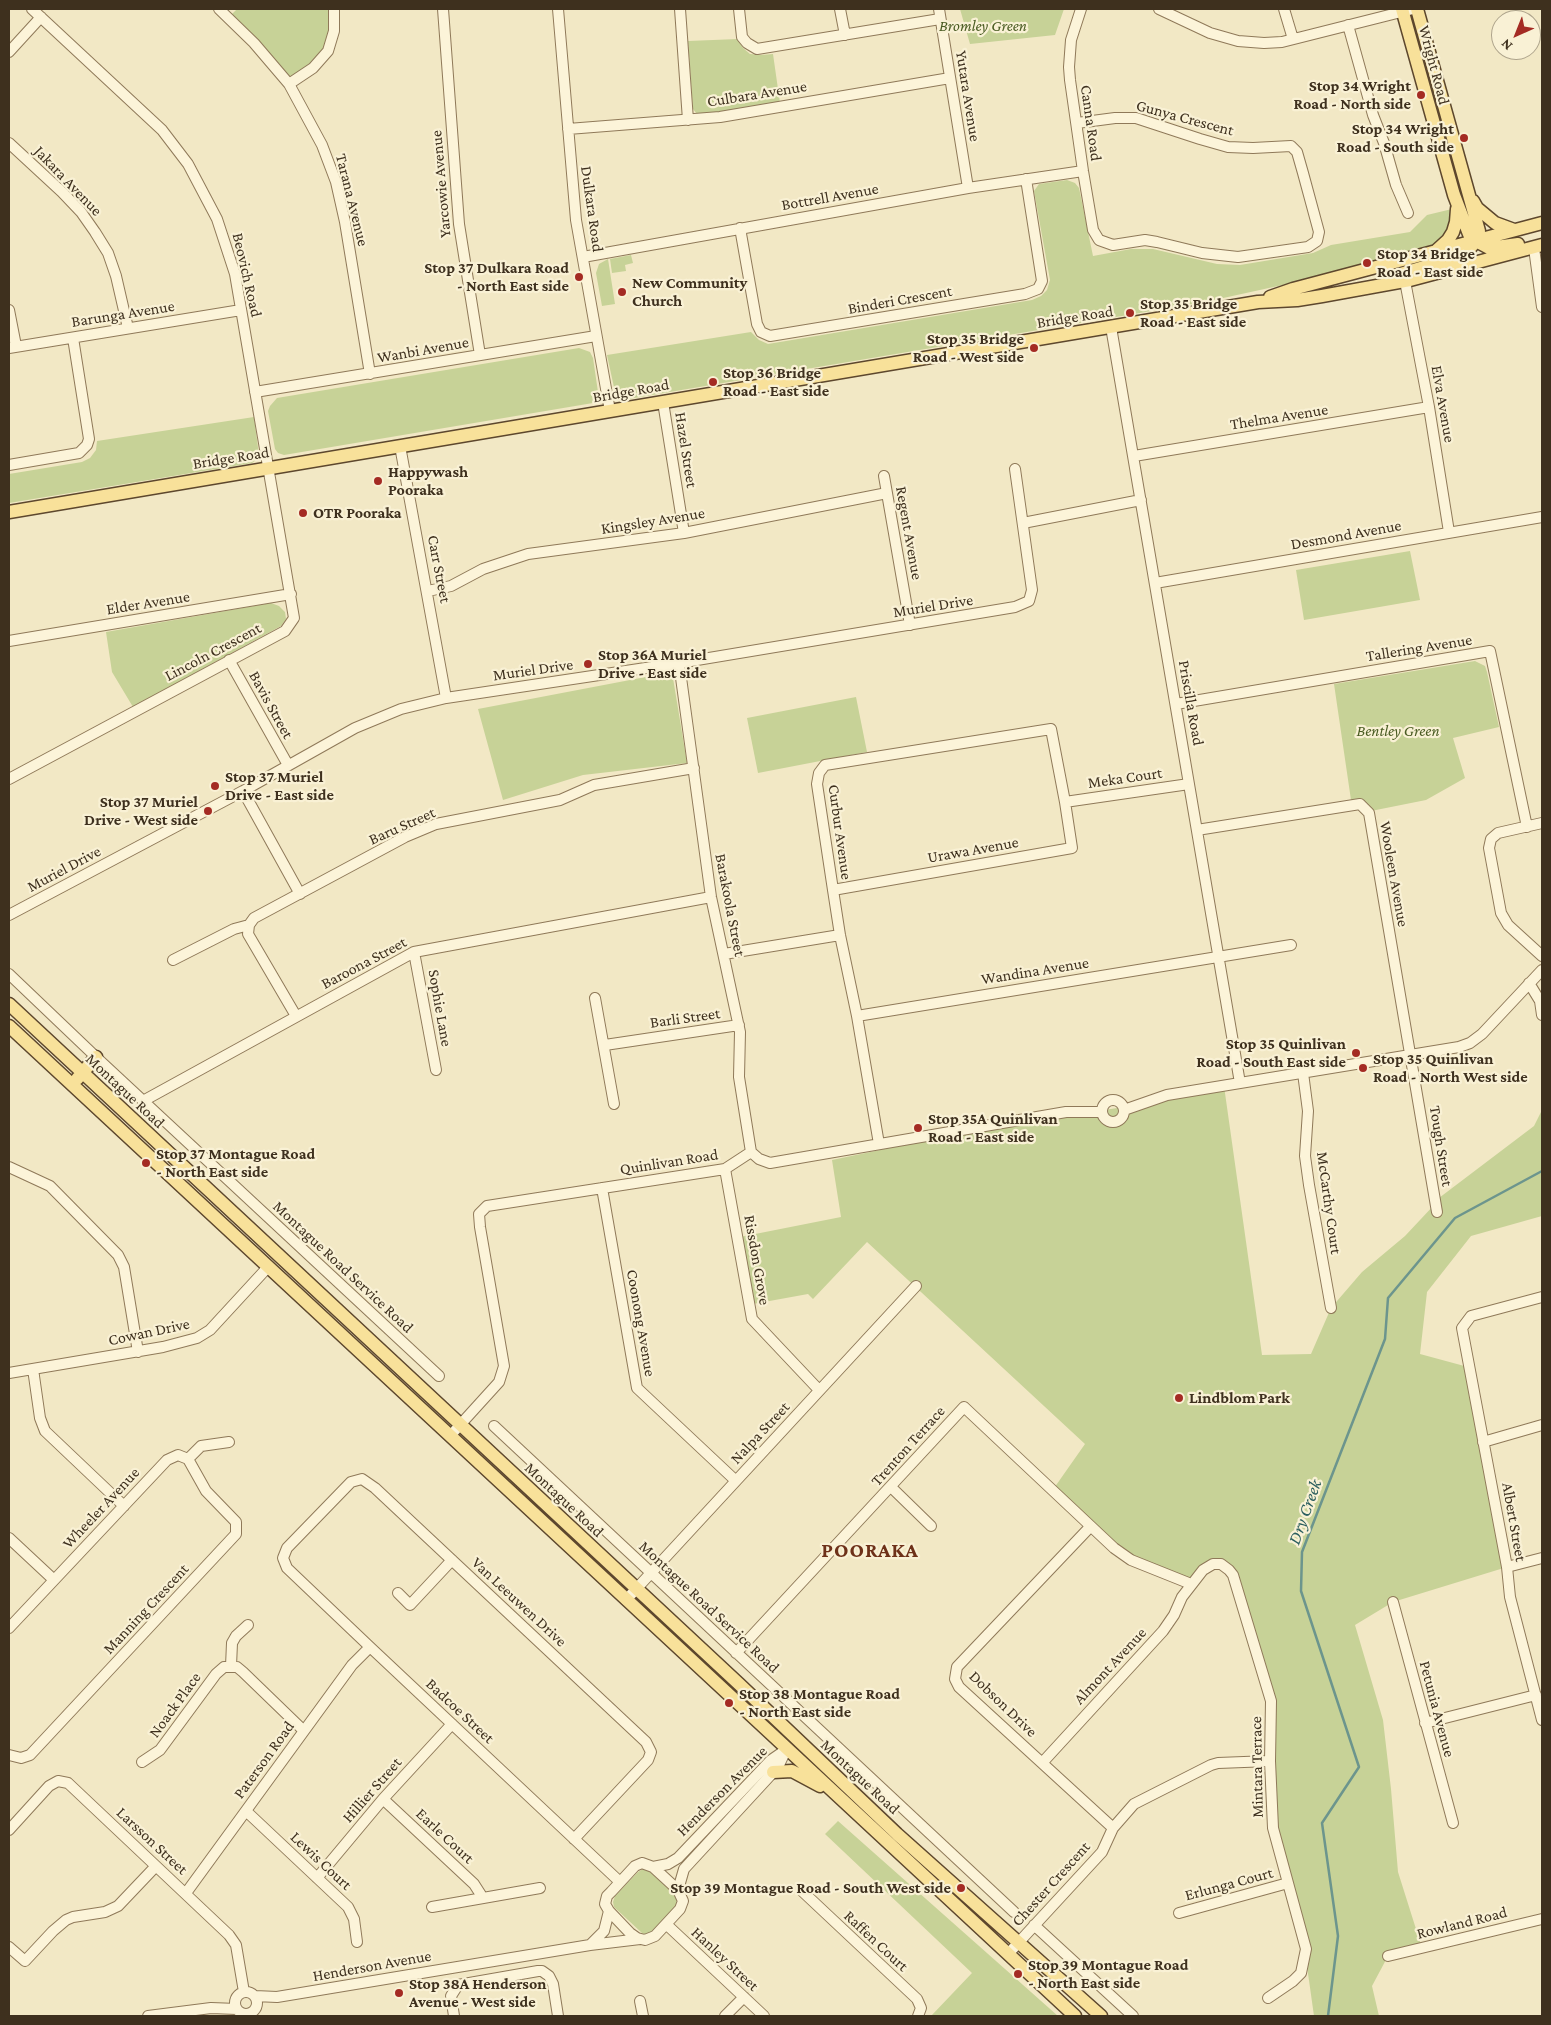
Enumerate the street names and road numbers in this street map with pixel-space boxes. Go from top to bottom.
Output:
street label: Wright Road [1414,23,1454,107]
street label: Yutara Avenue [951,49,985,143]
street label: Culbara Avenue [706,77,808,111]
street label: Canna Road [1076,84,1106,162]
street label: Gunya Crescent [1134,96,1236,140]
street label: Yarcowie Avenue [427,129,455,239]
street label: Jakara Avenue [30,142,106,220]
street label: Tarana Avenue [331,152,373,248]
street label: Dulkara Road [576,165,608,253]
street label: Bottrell Avenue [780,179,880,215]
street label: Beovich Road [228,231,266,319]
street label: Binderi Crescent [846,281,954,319]
street label: Barunga Avenue [70,296,176,332]
street label: Bridge Road [1035,301,1115,333]
street label: Wanbi Avenue [376,333,470,367]
street label: Elva Avenue [1427,364,1459,444]
street label: Bridge Road [591,375,671,407]
street label: Thelma Avenue [1229,400,1329,434]
street label: Hazel Street [671,411,701,489]
street label: Bridge Road [191,442,271,474]
street label: Regent Avenue [891,485,927,581]
street label: Kingsley Avenue [600,503,706,539]
street label: Desmond Avenue [1289,516,1403,554]
street label: Carr Street [423,533,455,605]
street label: Elder Avenue [105,587,191,619]
street label: Muriel Drive [892,590,974,622]
street label: Lincoln Crescent [161,618,265,686]
street label: Tallering Avenue [1364,630,1474,666]
street label: Muriel Drive [492,655,574,685]
street label: Priscilla Road [1174,659,1208,747]
street label: Bavis Street [245,668,297,742]
street label: Meka Court [1087,763,1163,793]
street label: Curbur Avenue [824,783,856,881]
street label: Baru Street [366,803,438,849]
street label: Wooleen Avenue [1375,820,1413,928]
street label: Urawa Avenue [926,833,1020,867]
street label: Muriel Drive [24,842,104,896]
street label: Barakoola Street [711,852,749,958]
street label: Baroona Street [318,932,410,994]
street label: Wandina Avenue [980,953,1090,989]
street label: Sophie Lane [424,968,456,1048]
street label: Barli Street [649,1004,721,1032]
street label: Montague Road [81,1049,169,1133]
street label: Tough Street [1425,1104,1457,1188]
street label: Quinlivan Road [619,1145,719,1179]
street label: McCarthy Court [1312,1150,1346,1256]
street label: Montague Road Service Road [269,1197,417,1337]
street label: Rissdon Grove [740,1213,774,1307]
street label: Coonong Avenue [622,1268,660,1378]
street label: Cowan Drive [107,1314,191,1350]
street label: Nalpa Street [726,1398,794,1468]
street label: Trenton Terrace [867,1402,949,1490]
street label: Montague Road [520,1458,608,1542]
street label: Wheeler Avenue [58,1463,144,1553]
street label: Albert Street [1498,1481,1530,1563]
street label: Montague Road Service Road [635,1537,783,1677]
street label: Van Leeuwen Drive [467,1553,571,1651]
street label: Manning Crescent [99,1560,193,1658]
street label: Almont Avenue [1070,1624,1150,1708]
street label: Petunia Avenue [1415,1659,1459,1759]
street label: Dobson Drive [965,1667,1041,1741]
street label: Noack Place [145,1669,205,1741]
street label: Badcoe Street [422,1674,498,1748]
street label: Mintara Terrace [1247,1716,1267,1818]
street label: Paterson Road [229,1717,299,1803]
street label: Montague Road [816,1735,904,1819]
street label: Henderson Avenue [673,1742,771,1840]
street label: Hillier Street [338,1753,406,1827]
street label: Larsson Street [112,1803,192,1879]
street label: Earle Court [412,1804,478,1868]
street label: Lewis Court [286,1828,356,1894]
street label: Chester Crescent [1008,1838,1094,1930]
street label: Erlunga Court [1183,1863,1275,1905]
street label: Rowland Road [1415,1903,1509,1943]
street label: Raffen Court [840,1906,912,1976]
street label: Hanley Street [687,1923,763,1995]
street label: Henderson Avenue [311,1946,433,1986]

